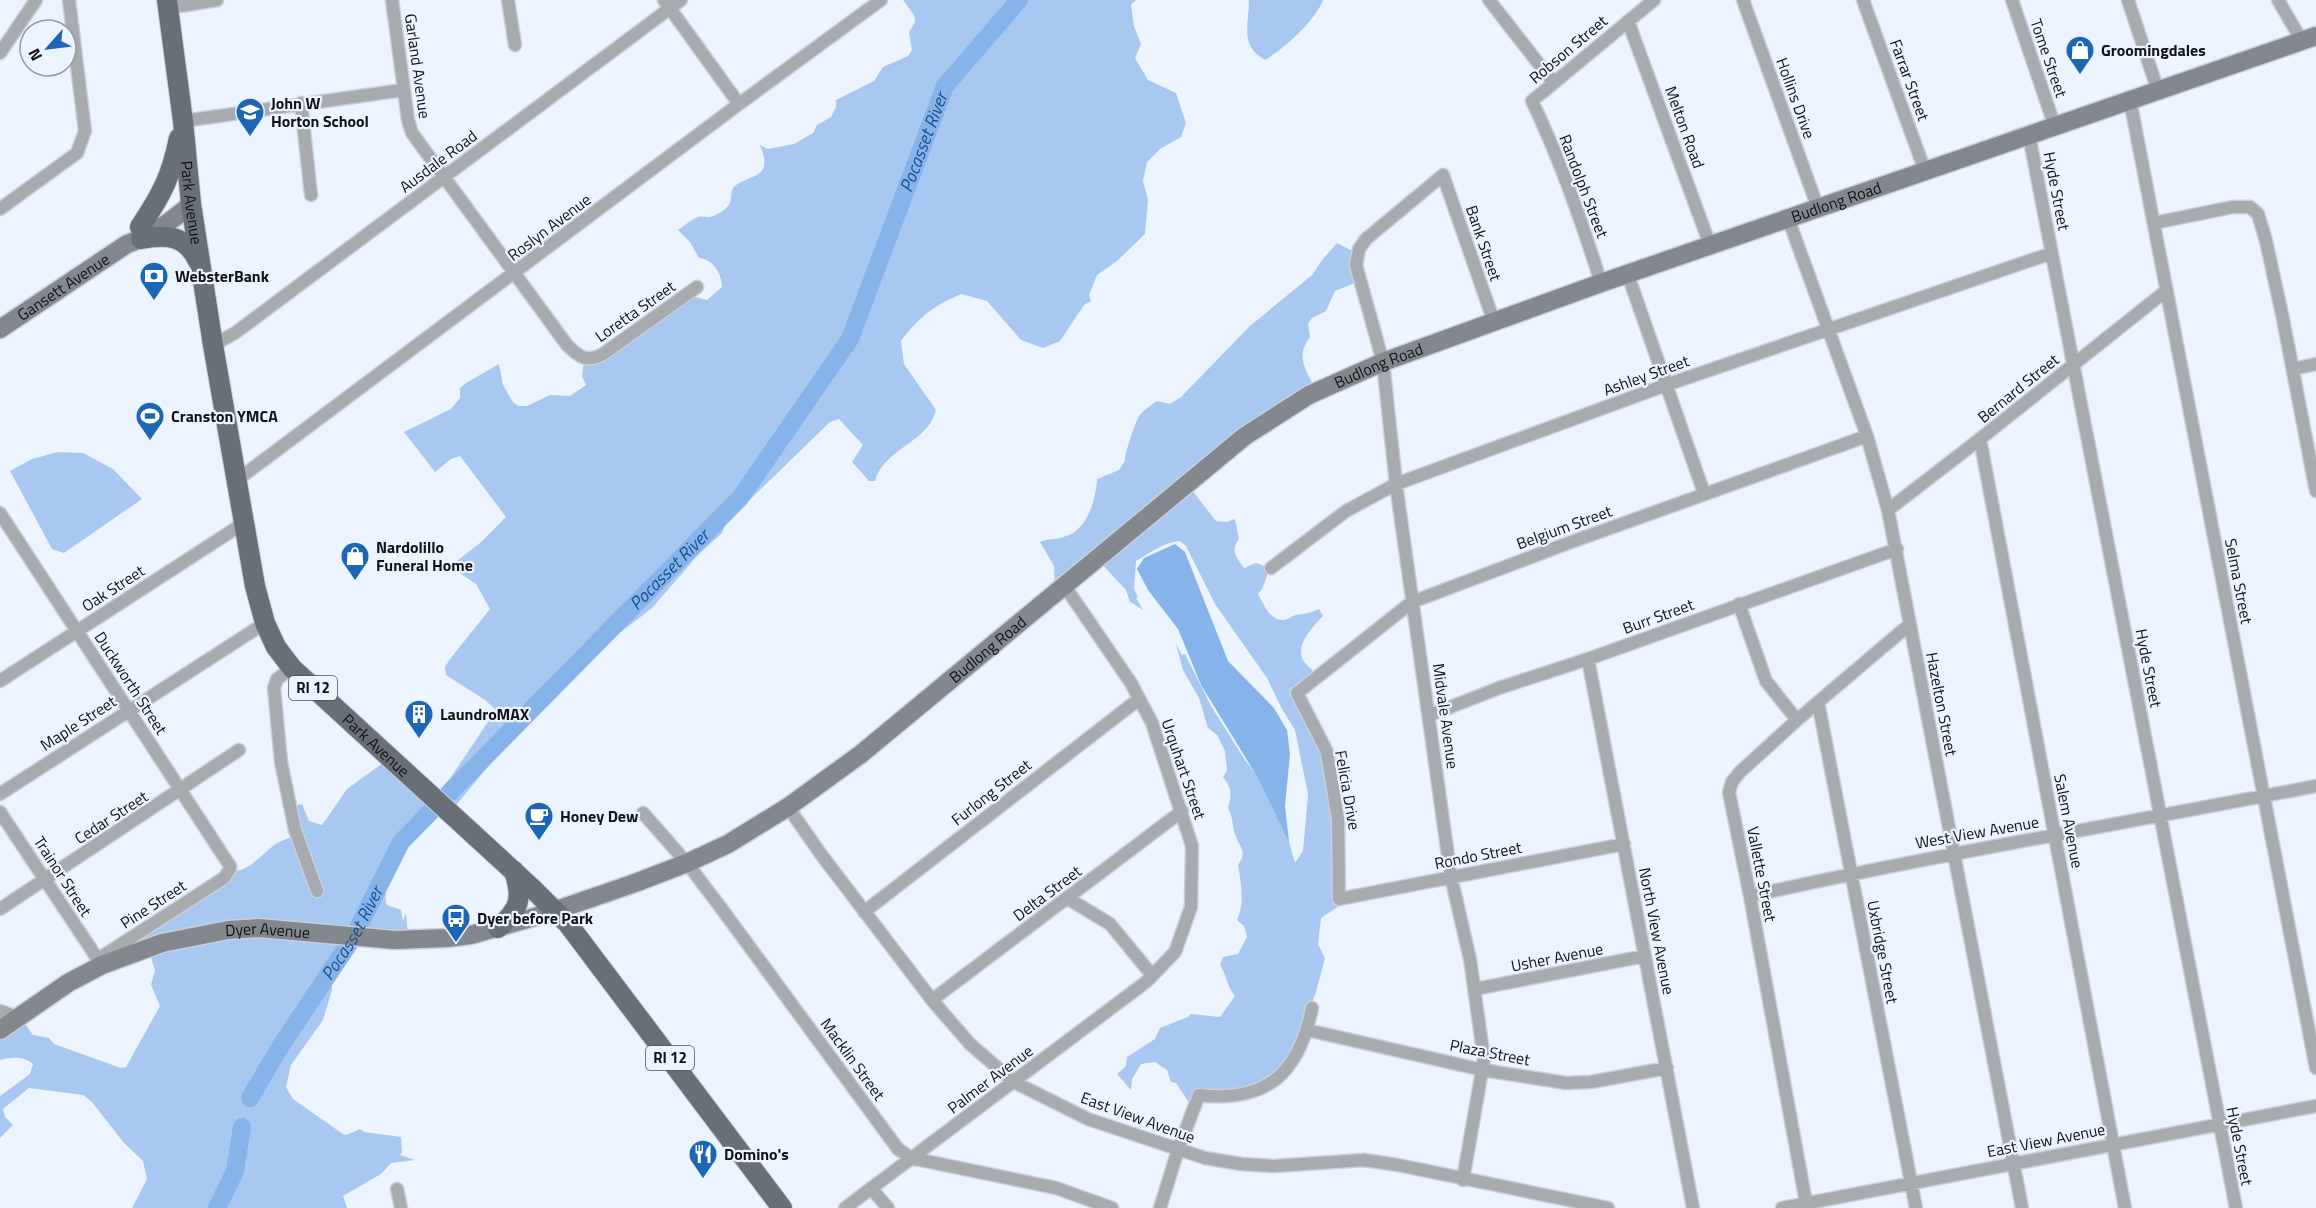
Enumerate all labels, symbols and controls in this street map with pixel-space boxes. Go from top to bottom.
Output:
street label: Robson Street [1524,9,1613,89]
street label: Garland Avenue [399,12,437,120]
street label: Tome Street [2024,15,2074,101]
north arrow [18,18,78,78]
shop icon: Groomingdales [2064,34,2096,76]
street label: Farrar Street [1884,36,1936,125]
place label: Groomingdales [2101,38,2206,62]
text: N [22,45,48,66]
street label: Hollins Drive [1770,54,1822,142]
street label: Melton Road [1659,83,1711,171]
water label: Pocasset River [892,86,955,196]
place label: John W Horton School [271,91,369,133]
school or university icon: John W Horton School [234,96,266,138]
street label: Ausdale Road [394,124,482,198]
street label: Randolph Street [1553,131,1615,241]
street label: Hyde Street [2038,150,2076,233]
street label: Park Avenue [175,159,209,246]
street label: Budlong Road [1788,175,1884,228]
street label: Roslyn Avenue [502,188,596,266]
street label: Bank Street [1460,202,1508,285]
street label: Gansett Avenue [12,247,114,326]
bank icon: WebsterBank [138,260,170,302]
place label: WebsterBank [175,264,270,288]
street label: Loretta Street [590,274,680,348]
street label: Budlong Road [1330,337,1426,394]
street label: Bernard Street [1972,347,2064,428]
street label: Ashley Street [1600,348,1693,402]
sports icon: Cranston YMCA [134,400,166,442]
place label: Cranston YMCA [171,404,278,428]
street label: Belgium Street [1513,498,1615,555]
water label: Pocasset River [623,521,717,616]
place label: Nardolillo Funeral Home [376,535,473,577]
street label: Selma Street [2219,536,2259,626]
shop icon: Nardolillo Funeral Home [339,540,371,582]
street label: Oak Street [77,558,150,617]
street label: Burr Street [1619,592,1697,640]
street label: Budlong Road [944,610,1031,689]
street label: Duckworth Street [89,627,174,740]
street label: Hyde Street [2130,627,2168,710]
street label: Hazelton Street [1920,650,1964,758]
street label: Midvale Avenue [1427,662,1465,770]
road number: RI 12 [289,676,337,700]
street label: Maple Street [35,689,121,757]
building icon: LaundroMAX [403,698,435,740]
place label: LaundroMAX [440,702,529,726]
street label: Park Avenue [337,708,415,782]
street label: Urquhart Street [1156,715,1213,823]
street label: Felicia Drive [1329,748,1367,832]
street label: Furlong Street [946,753,1036,831]
street label: Salem Avenue [2048,772,2090,870]
street label: Cedar Street [69,784,153,850]
cafe icon: Honey Dew [523,800,555,842]
place label: Honey Dew [560,804,638,828]
street label: West View Avenue [1913,809,2041,855]
street label: Vallette Street [1741,824,1783,924]
street label: Trainor Street [28,831,98,921]
street label: Rondo Street [1432,835,1524,875]
street label: Delta Street [1008,859,1087,927]
street label: North View Avenue [1633,865,1681,997]
street label: Pine Street [115,873,191,934]
water label: Pocasset River [314,880,391,985]
street label: Uxbridge Street [1861,898,1905,1006]
bus stop icon: Dyer before Park [440,902,472,944]
place label: Dyer before Park [477,906,594,930]
street label: Dyer Avenue [224,916,311,944]
street label: Usher Avenue [1509,936,1605,978]
street label: Macklin Street [815,1013,891,1105]
street label: Plaza Street [1448,1032,1533,1072]
street label: Palmer Avenue [942,1039,1038,1119]
road number: RI 12 [646,1046,694,1070]
street label: East View Avenue [1077,1085,1199,1149]
street label: Hyde Street [2221,1105,2259,1188]
street label: East View Avenue [1985,1117,2107,1163]
restaurant icon: Domino's [687,1138,719,1180]
place label: Domino's [724,1142,789,1166]

